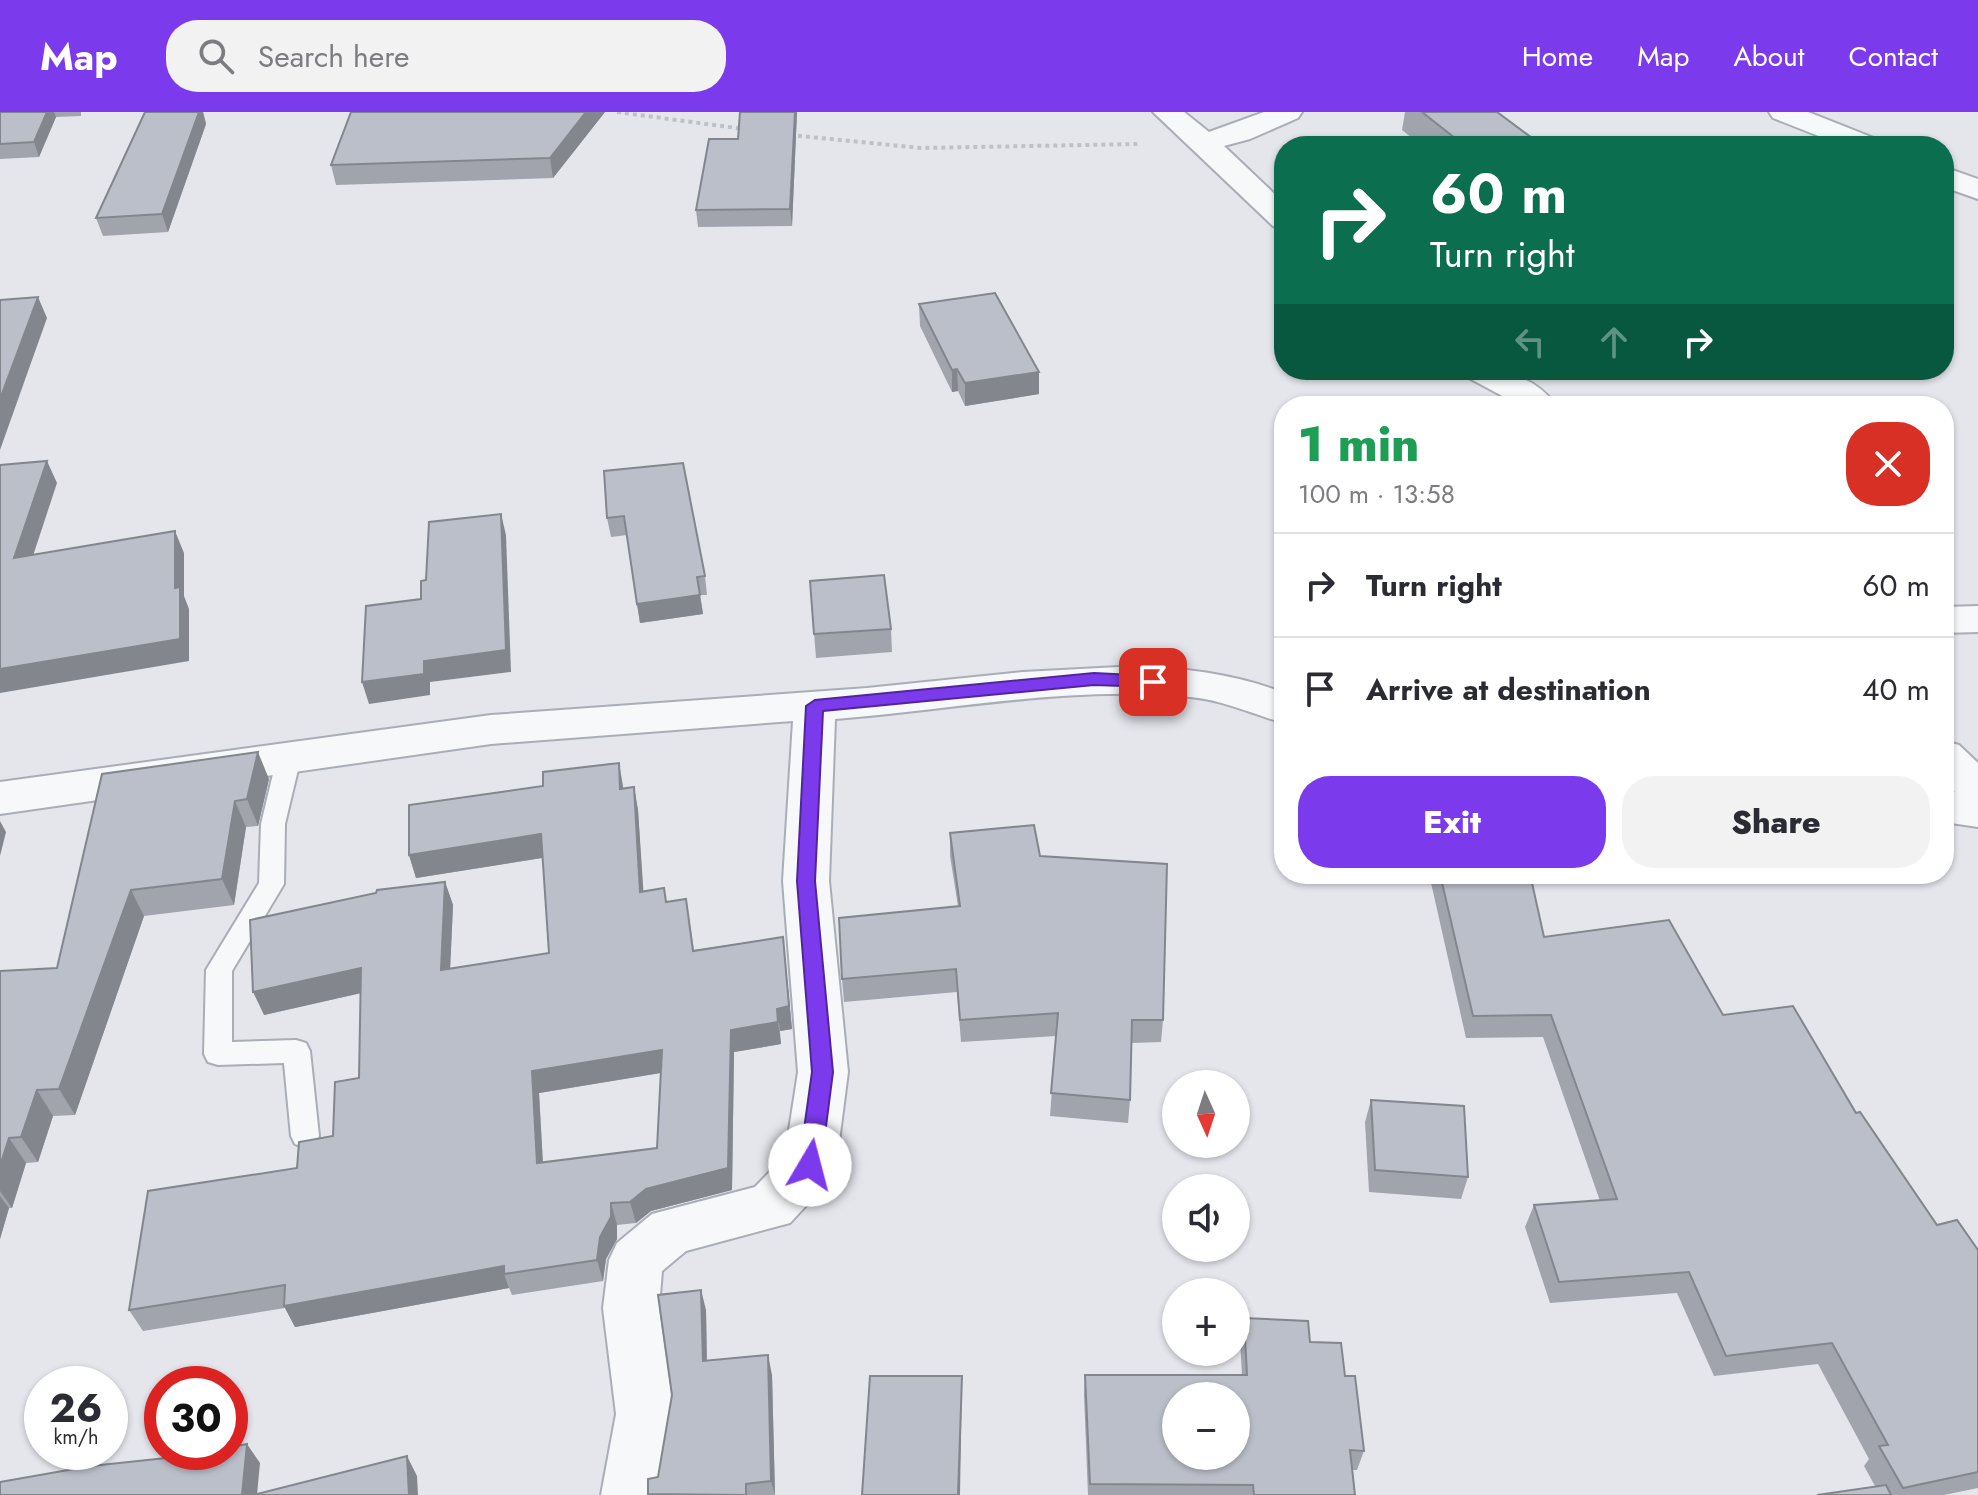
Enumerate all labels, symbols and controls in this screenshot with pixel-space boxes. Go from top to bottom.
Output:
search box [166,20,726,92]
text: Map [40,29,118,84]
icon: search [194,34,238,78]
text: Search here [258,35,410,78]
text: Home [1522,36,1593,77]
text: Map [1637,36,1689,77]
text: About [1733,36,1805,77]
text: Contact [1849,36,1938,77]
text: 60 m [1430,153,1567,234]
icon: right [1298,168,1402,272]
text: Turn right [1430,228,1575,280]
icon: left [1508,320,1552,364]
icon: ahead [1592,320,1636,364]
icon: right [1676,320,1720,364]
text: 1 min [1298,410,1419,479]
button: close [1846,422,1930,506]
text: 100 m · 13:58 [1298,475,1455,513]
icon: right [1298,563,1342,607]
text: Turn right [1366,564,1502,607]
text: 60 m [1862,564,1930,607]
pin [1119,648,1187,716]
icon: arrive [1131,660,1175,704]
icon: arrive [1298,667,1342,711]
text: Arrive at destination [1366,668,1651,711]
text: 40 m [1862,668,1930,711]
button: Exit [1298,776,1606,868]
button: Share [1622,776,1930,868]
north arrow [1162,1070,1250,1158]
map controls [1162,1070,1250,1470]
position arrow [768,1123,852,1207]
button: sound [1162,1174,1250,1262]
button: + [1162,1278,1250,1366]
speed limit sign: 30 [144,1366,248,1470]
text: 26 [50,1379,103,1437]
button: − [1162,1382,1250,1470]
text: km/h [53,1423,99,1452]

